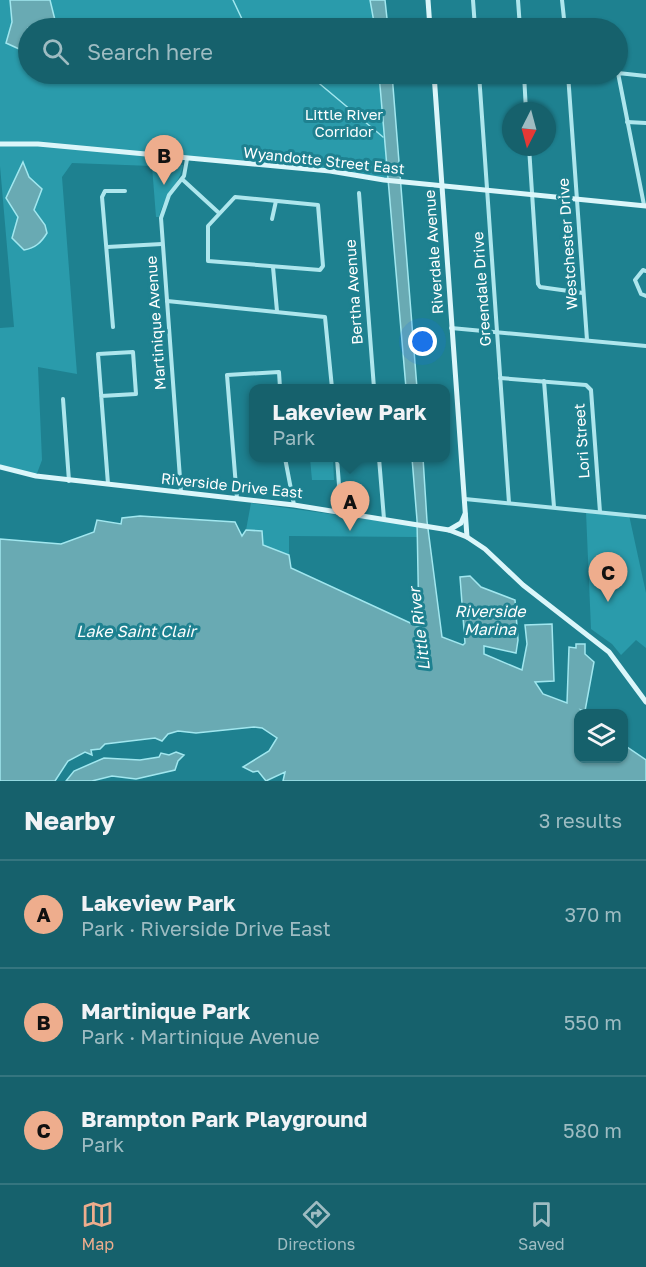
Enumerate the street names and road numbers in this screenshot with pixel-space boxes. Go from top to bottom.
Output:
street label: Wyandotte Street East [243,143,406,177]
street label: Westchester Drive [553,177,581,311]
street label: Riverdale Avenue [420,189,446,315]
street label: Greendale Drive [468,231,494,347]
street label: Bertha Avenue [340,239,366,345]
street label: Martinique Avenue [141,255,169,391]
street label: Lori Street [569,403,593,479]
street label: Riverside Drive East [160,469,304,501]

